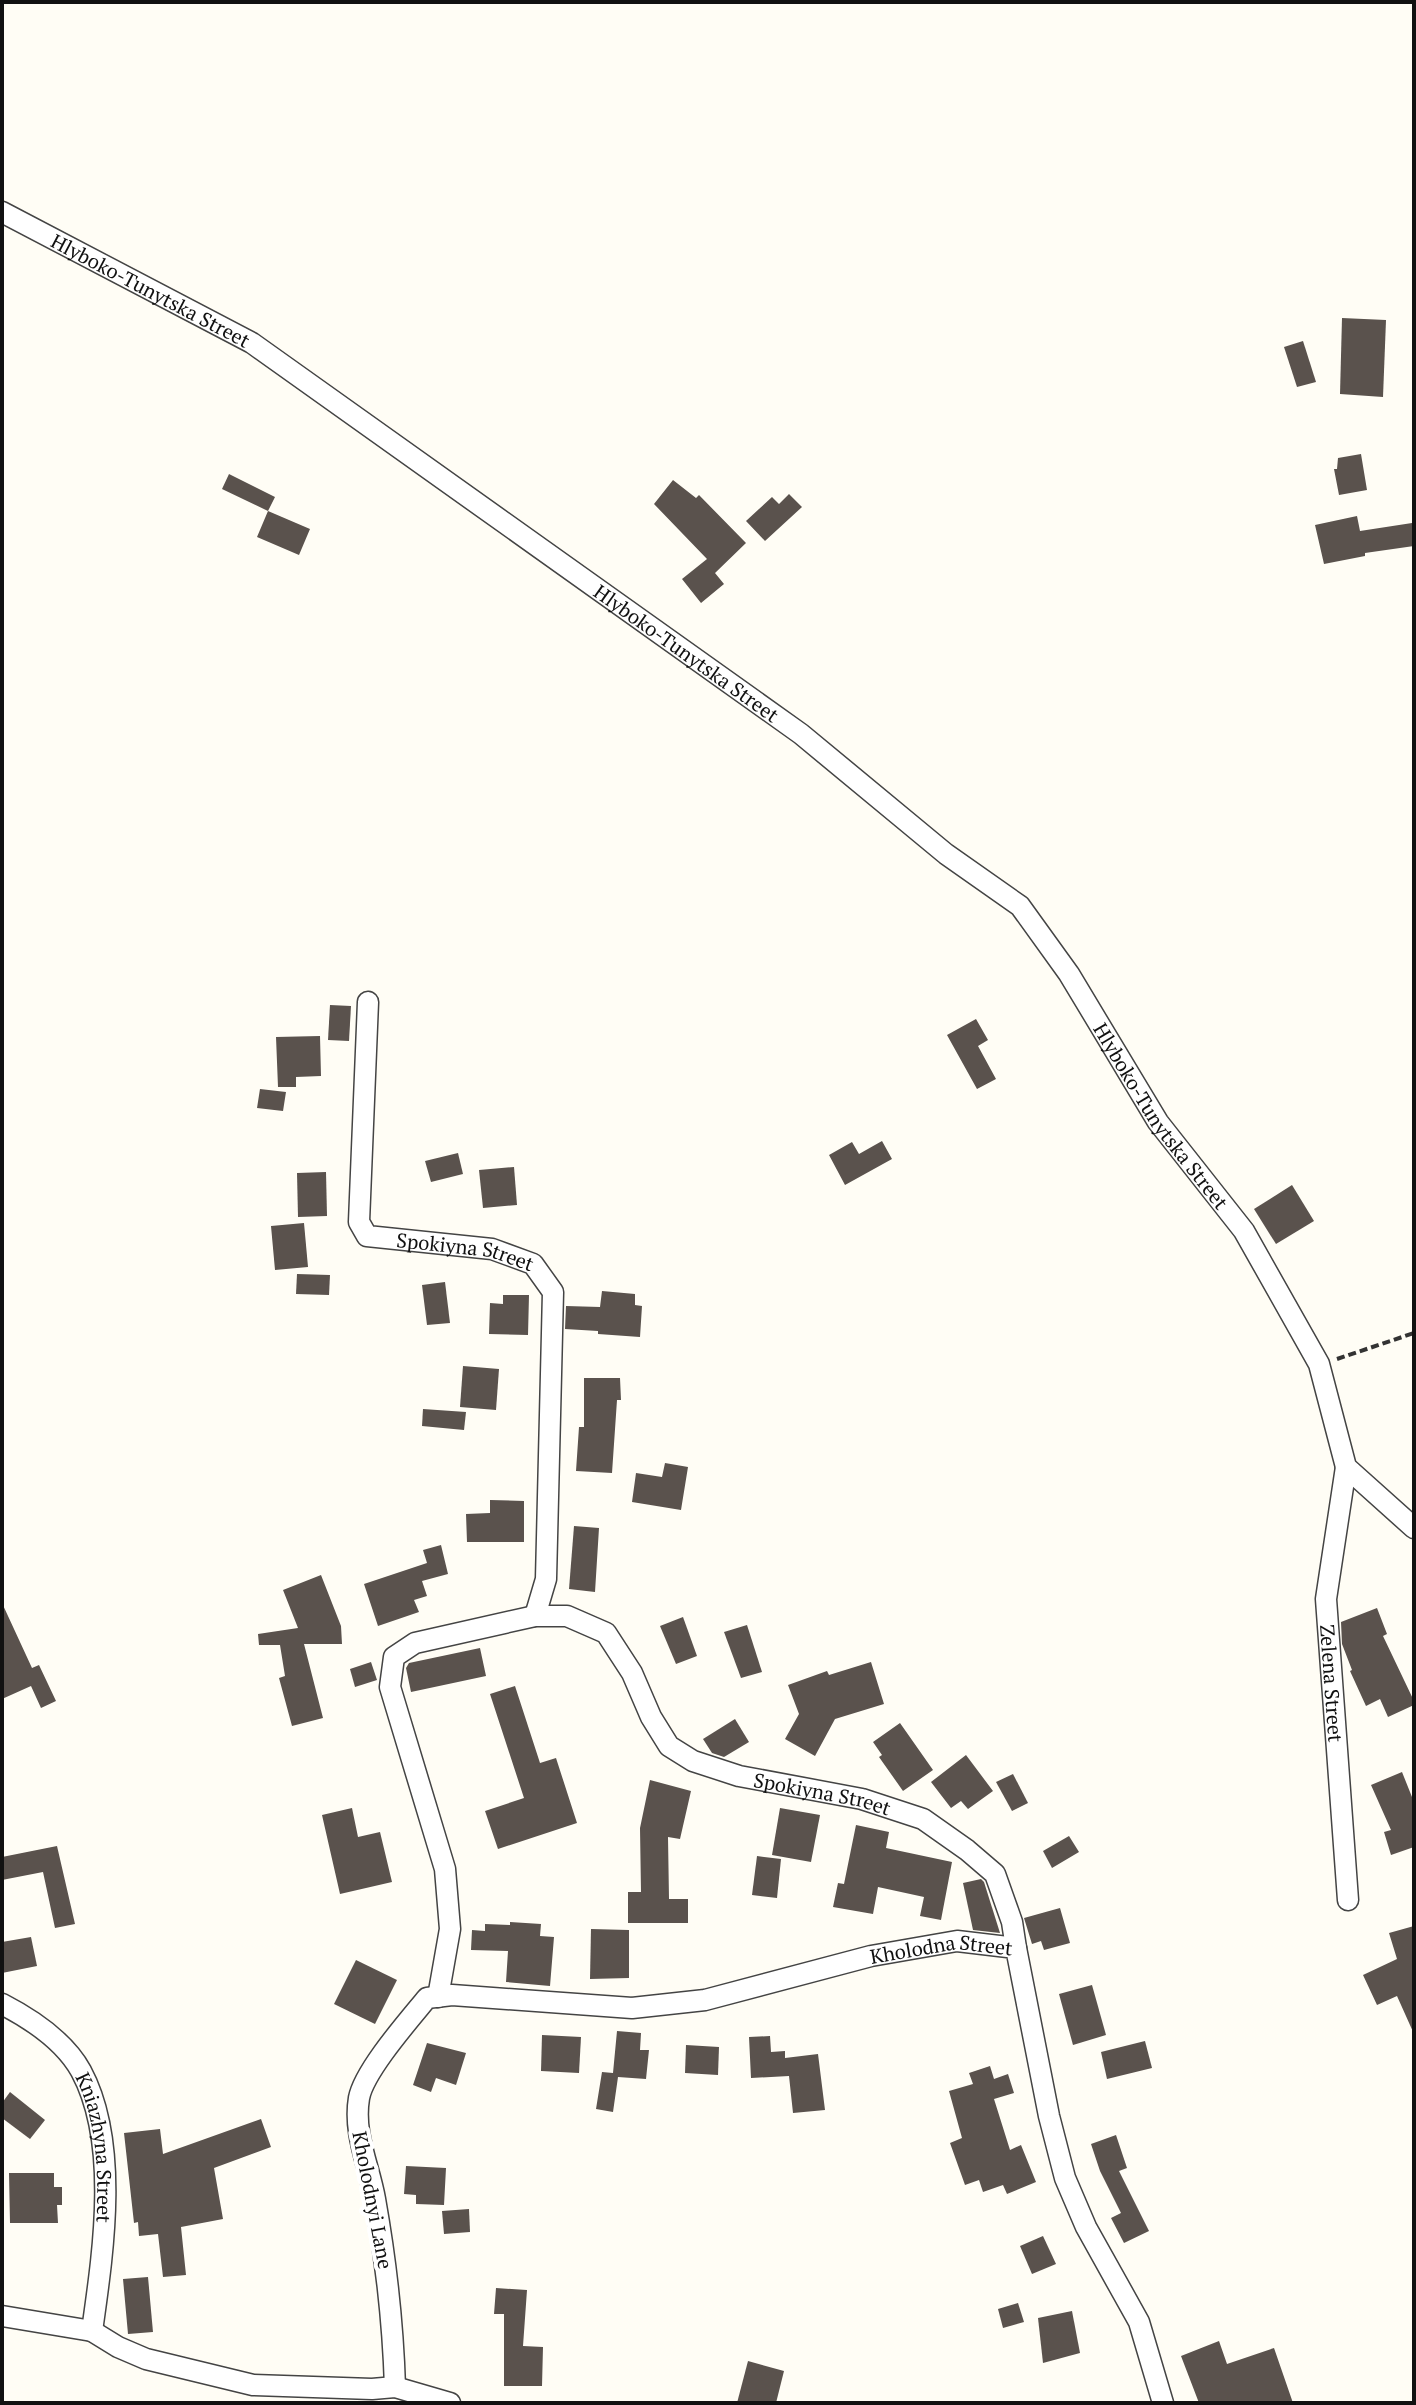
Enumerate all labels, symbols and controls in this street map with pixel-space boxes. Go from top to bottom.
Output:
street label: Hlyboko-Tunytska Street [47,227,256,354]
street label: Hlyboko-Tunytska Street [589,577,785,728]
street label: Hlyboko-Tunytska Street [1088,1017,1235,1215]
street label: Spokiyna Street [395,1226,538,1277]
street label: Zelena Street [1314,1623,1350,1744]
street label: Spokiyna Street [751,1766,895,1821]
street label: Kholodna Street [868,1927,1015,1969]
street label: Kniazhyna Street [70,2068,119,2224]
street label: Kholodnyi Lane [346,2129,400,2271]

